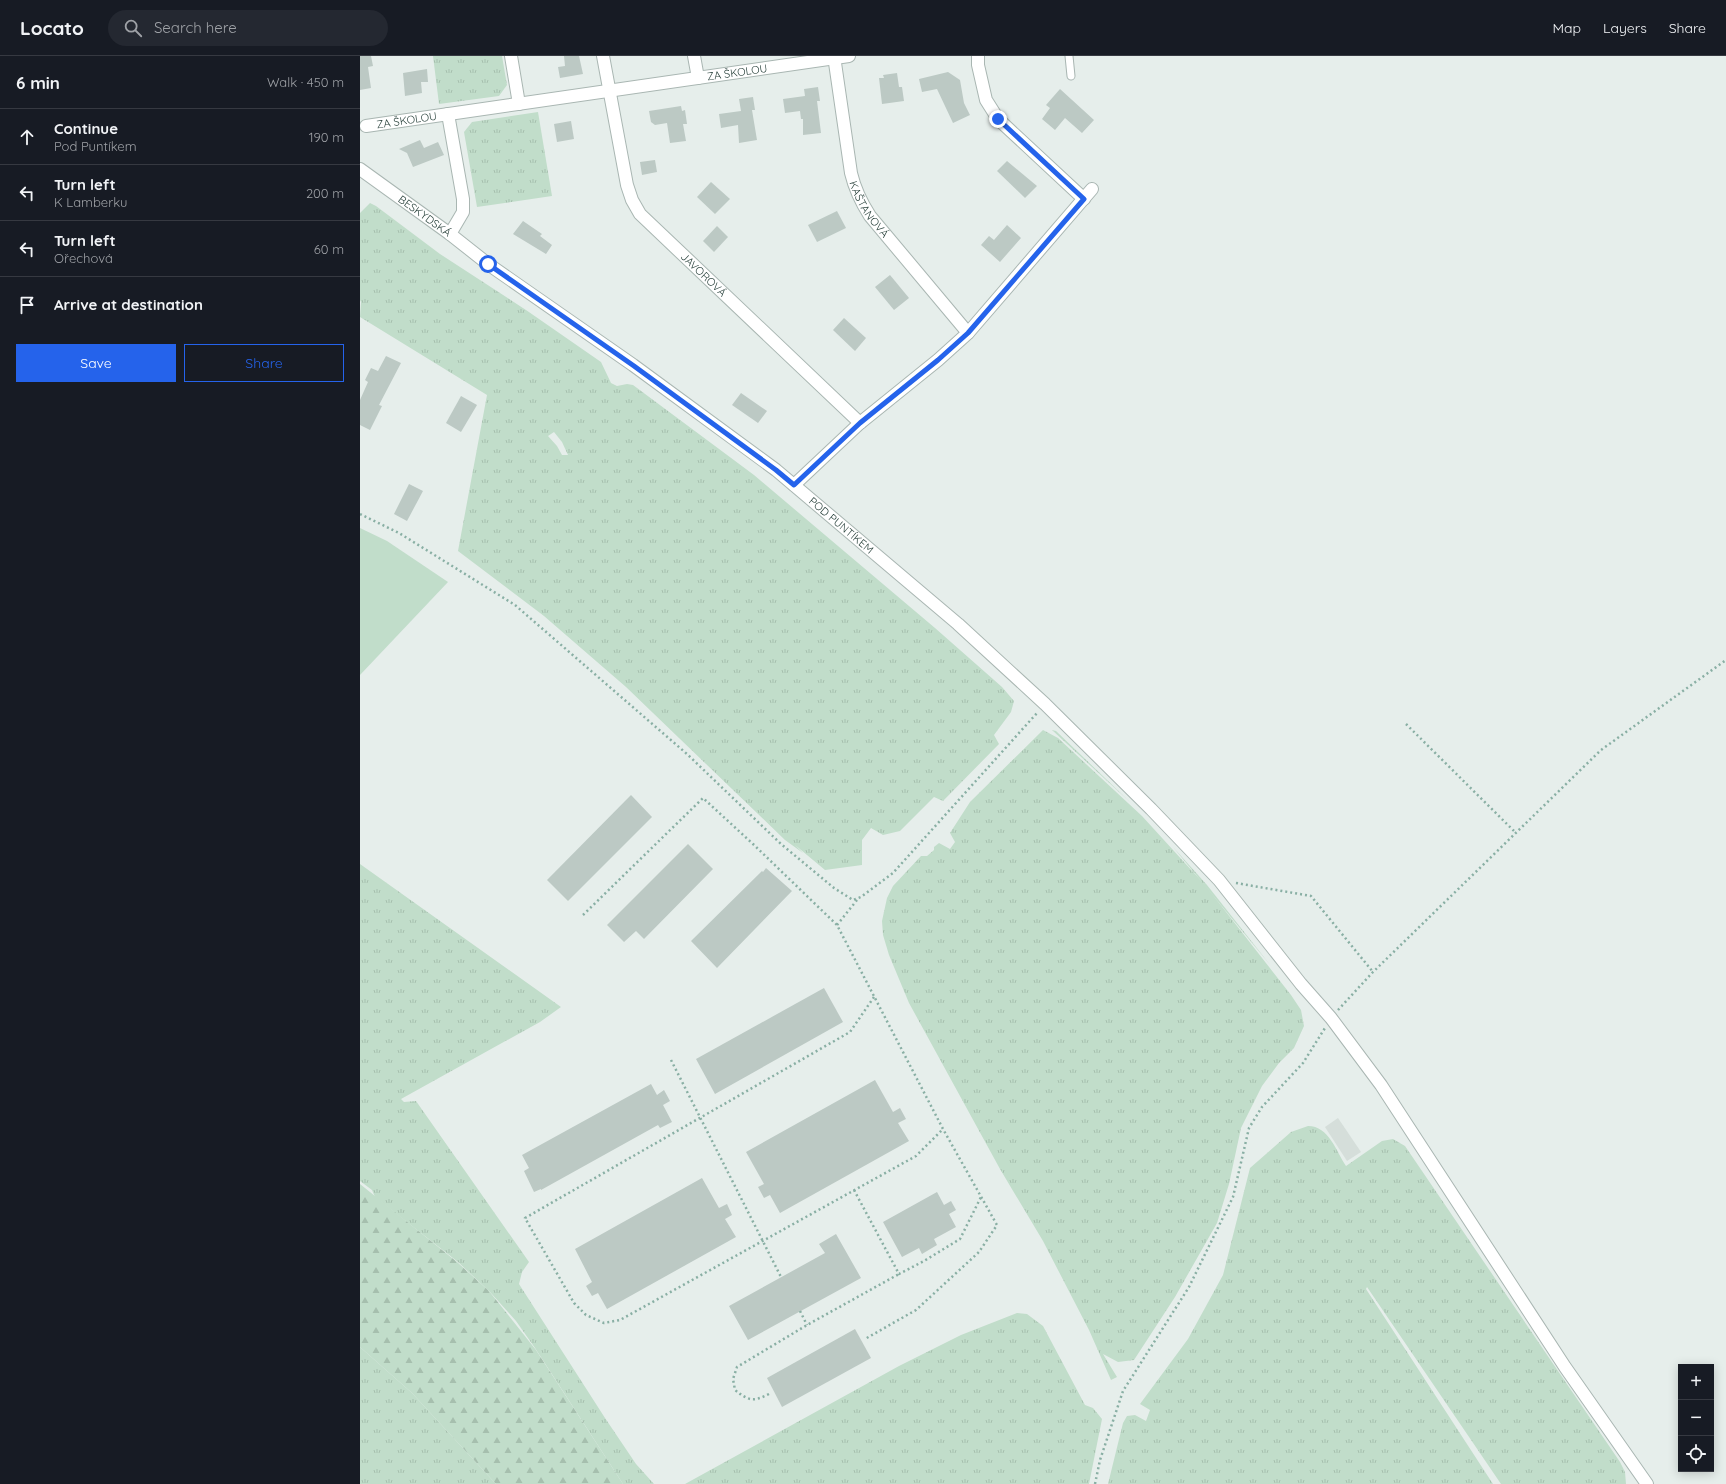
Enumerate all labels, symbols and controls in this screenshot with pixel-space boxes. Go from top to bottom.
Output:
search box [108,10,388,46]
text: Locato [20,16,84,40]
icon: search [122,17,144,39]
text: Search here [154,18,237,37]
text: Map [1552,19,1581,37]
text: Layers [1603,19,1647,37]
text: Share [1669,19,1706,37]
street label: ZA ŠKOLOU [706,61,768,84]
text: 6 min [16,72,60,93]
text: Walk · 450 m [267,74,344,90]
street label: ZA ŠKOLOU [375,109,438,131]
route end [989,110,1007,128]
text: Continue [54,119,118,138]
icon: ahead [16,126,38,148]
text: 190 m [309,129,344,145]
text: Pod Puntíkem [54,138,137,154]
text: Turn left [54,175,116,194]
street label: KAŠTANOVÁ [846,179,892,240]
icon: left [16,182,38,204]
text: 200 m [306,185,344,201]
street label: BESKYDSKÁ [396,192,454,240]
text: K Lamberku [54,194,128,210]
text: Turn left [54,231,116,250]
icon: left [16,238,38,260]
text: 60 m [314,241,344,257]
street label: JAVOROVÁ [678,249,730,300]
text: Ořechová [54,250,113,266]
route start [479,255,497,273]
icon: arrive [16,294,38,316]
text: Arrive at destination [54,295,203,314]
button: Save [16,344,176,382]
button: Share [184,344,344,382]
street label: POD PUNTÍKEM [806,494,877,557]
map controls [1678,1364,1714,1472]
button: + [1678,1364,1714,1400]
button: − [1678,1400,1714,1436]
button: locate [1678,1436,1714,1472]

